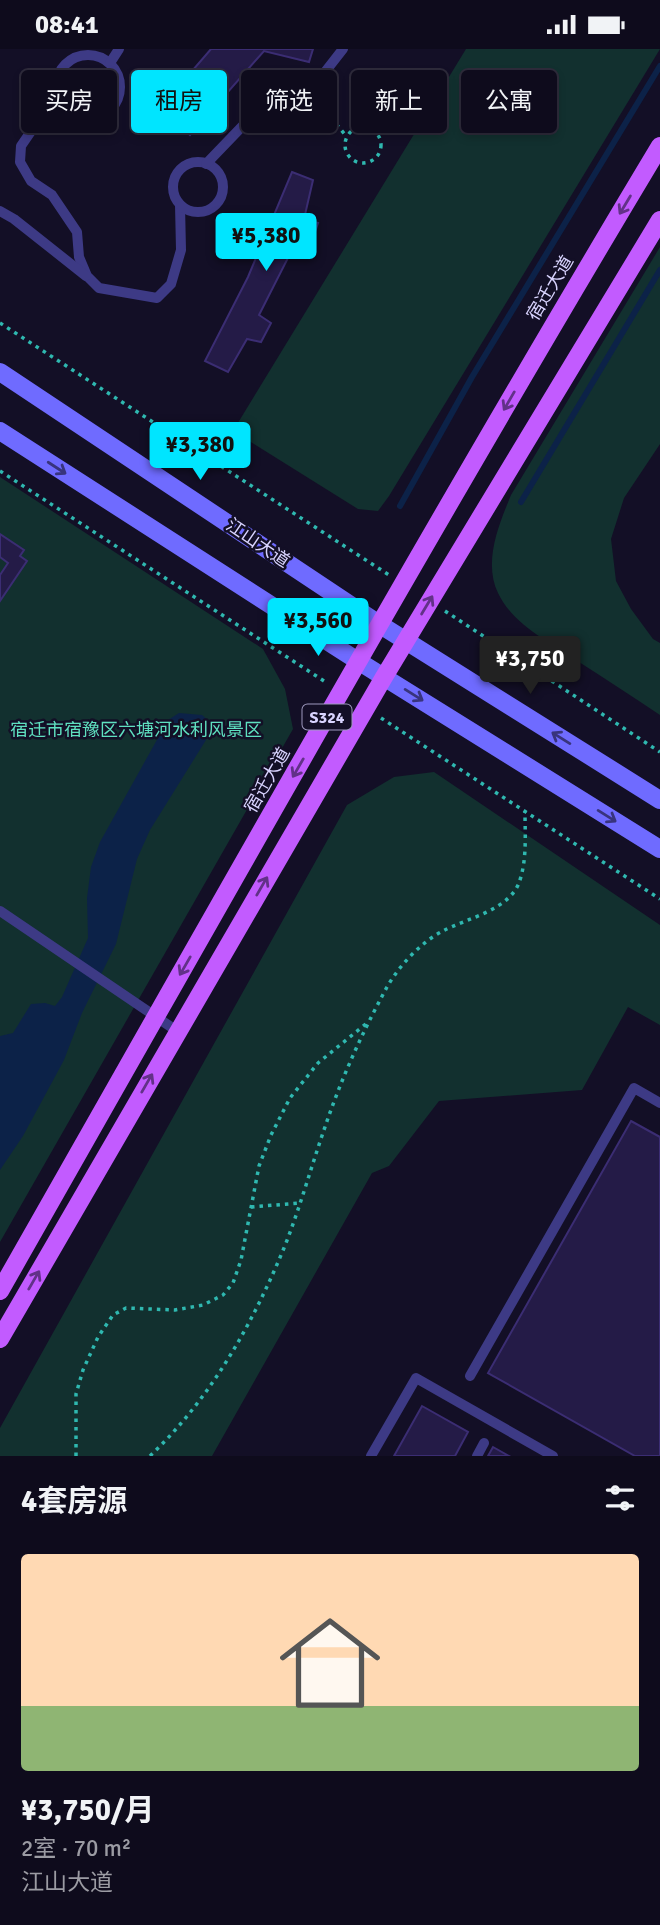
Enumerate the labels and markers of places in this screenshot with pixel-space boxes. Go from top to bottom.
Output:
pin: ¥5,380 [209,213,323,273]
pin: ¥3,380 [143,423,257,482]
pin: ¥3,560 [261,599,375,658]
pin: ¥3,750 [473,637,587,696]

